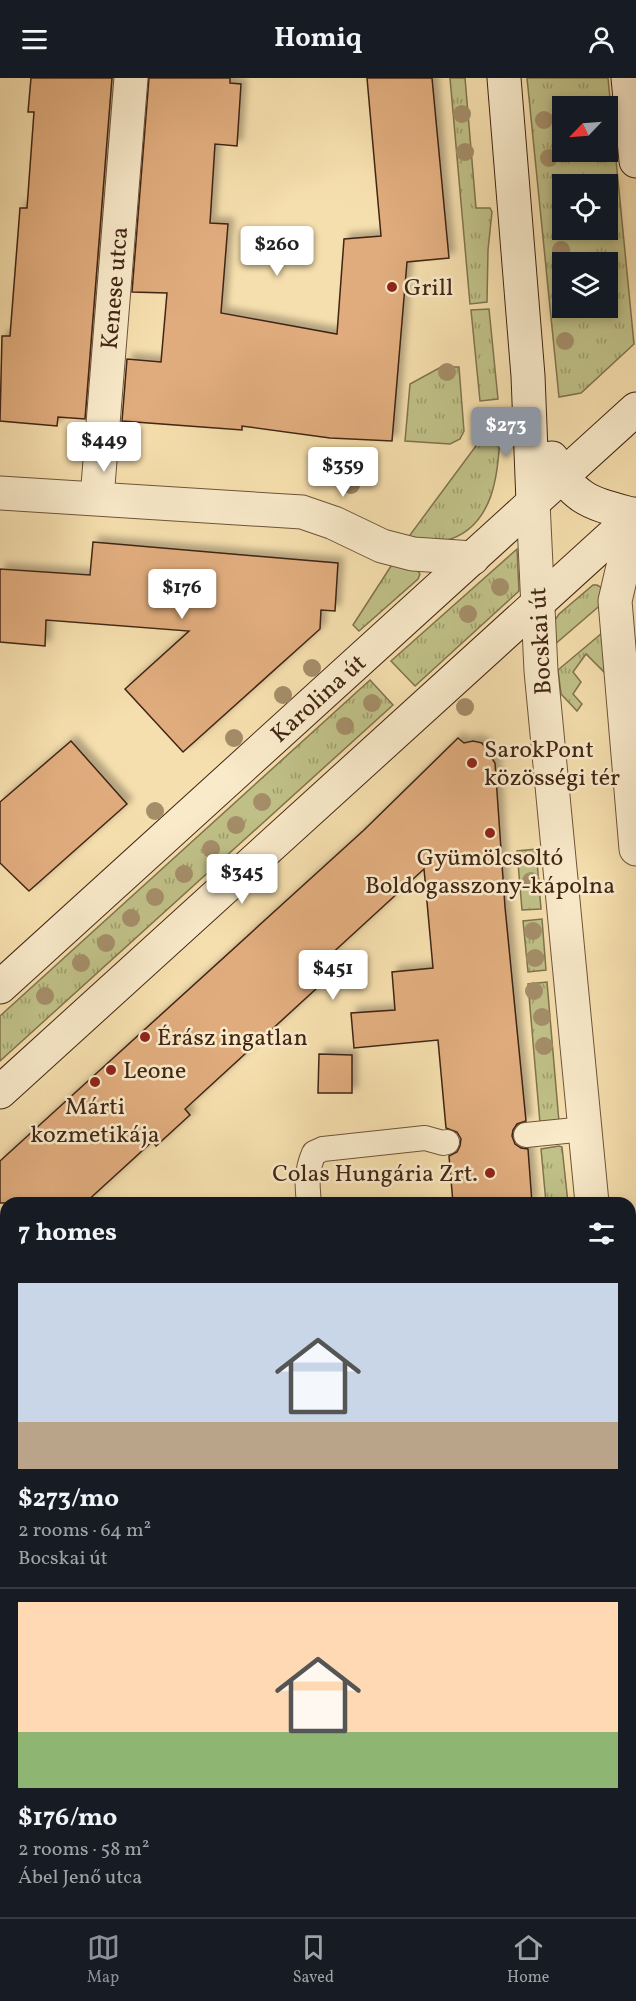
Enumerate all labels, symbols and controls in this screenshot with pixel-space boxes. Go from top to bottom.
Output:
text: Homiq [274,20,362,58]
icon: menu [18,23,51,56]
icon: person [585,23,618,56]
north arrow [552,96,618,162]
map controls [552,96,618,318]
button: locate [552,174,618,240]
street label: Kenese utca [94,225,138,351]
pin: $260 [241,226,313,277]
text: $260 [255,231,299,259]
button: layers [552,252,618,318]
place label: Grill [404,272,453,306]
marker: Grill [385,280,399,294]
pin: $273 [470,407,542,458]
text: $273 [486,412,526,440]
pin: $449 [68,422,140,473]
text: $449 [81,427,127,455]
pin: $359 [307,447,379,498]
text: $359 [322,452,364,480]
pin: $176 [146,569,218,620]
text: $176 [162,574,202,602]
street label: Bocskai út [522,586,562,696]
street label: Karolina út [264,647,375,752]
place label: SarokPont közösségi tér [484,734,620,796]
marker: SarokPont közösségi tér [465,756,479,770]
marker: Gyümölcsoltó Boldogasszony-kápolna [483,826,497,840]
place label: Gyümölcsoltó Boldogasszony-kápolna [365,842,615,904]
pin: $345 [206,854,278,905]
text: $345 [221,859,263,887]
pin: $451 [297,950,369,1001]
text: $451 [313,955,353,983]
place label: Érász ingatlan [157,1022,308,1056]
marker: Érász ingatlan [138,1030,152,1044]
place label: Leone [123,1055,186,1089]
marker: Leone [104,1063,118,1077]
marker: Márti kozmetikája [88,1075,102,1089]
place label: Márti kozmetikája [30,1091,160,1153]
place label: Colas Hungária Zrt. [272,1158,478,1192]
marker: Colas Hungária Zrt. [483,1166,497,1180]
text: 7 homes [18,1215,117,1251]
icon: filters [585,1217,618,1250]
icon: home [264,1322,372,1430]
text: $273/mo [18,1481,119,1517]
text: 2 rooms · 64 m² [18,1517,151,1545]
text: Bocskai út [18,1545,108,1573]
icon: home [264,1641,372,1749]
text: $176/mo [18,1800,117,1836]
text: 2 rooms · 58 m² [18,1836,149,1864]
text: Ábel Jenő utca [18,1864,142,1892]
tab: Map [87,1931,120,1989]
tab: Saved [293,1931,334,1989]
tab: Home [507,1931,549,1989]

